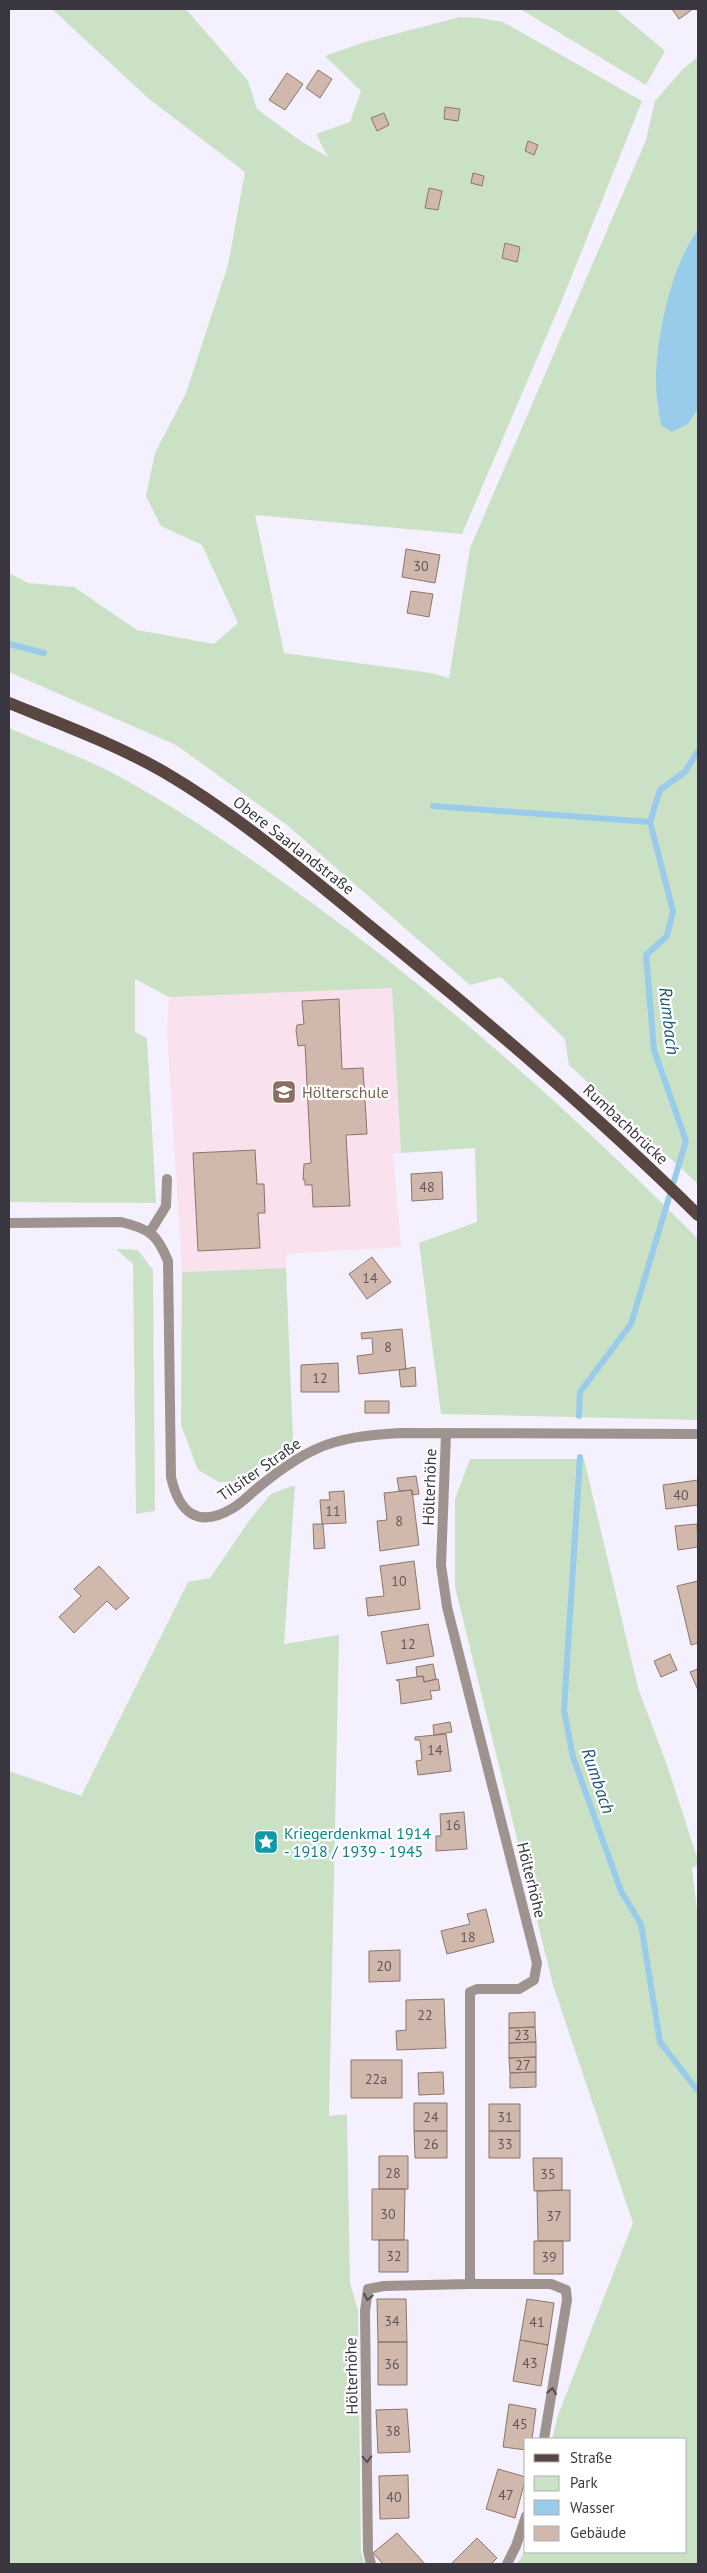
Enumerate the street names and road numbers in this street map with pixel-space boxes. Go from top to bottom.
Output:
street label: Obere Saarlandstraße [229,791,359,899]
street label: Rumbachbrücke [579,1080,673,1168]
street label: Tilsiter Straße [214,1433,304,1505]
street label: Hölterhöhe [418,1448,440,1526]
street label: Hölterhöhe [513,1840,551,1920]
street label: Hölterhöhe [340,2337,362,2415]

